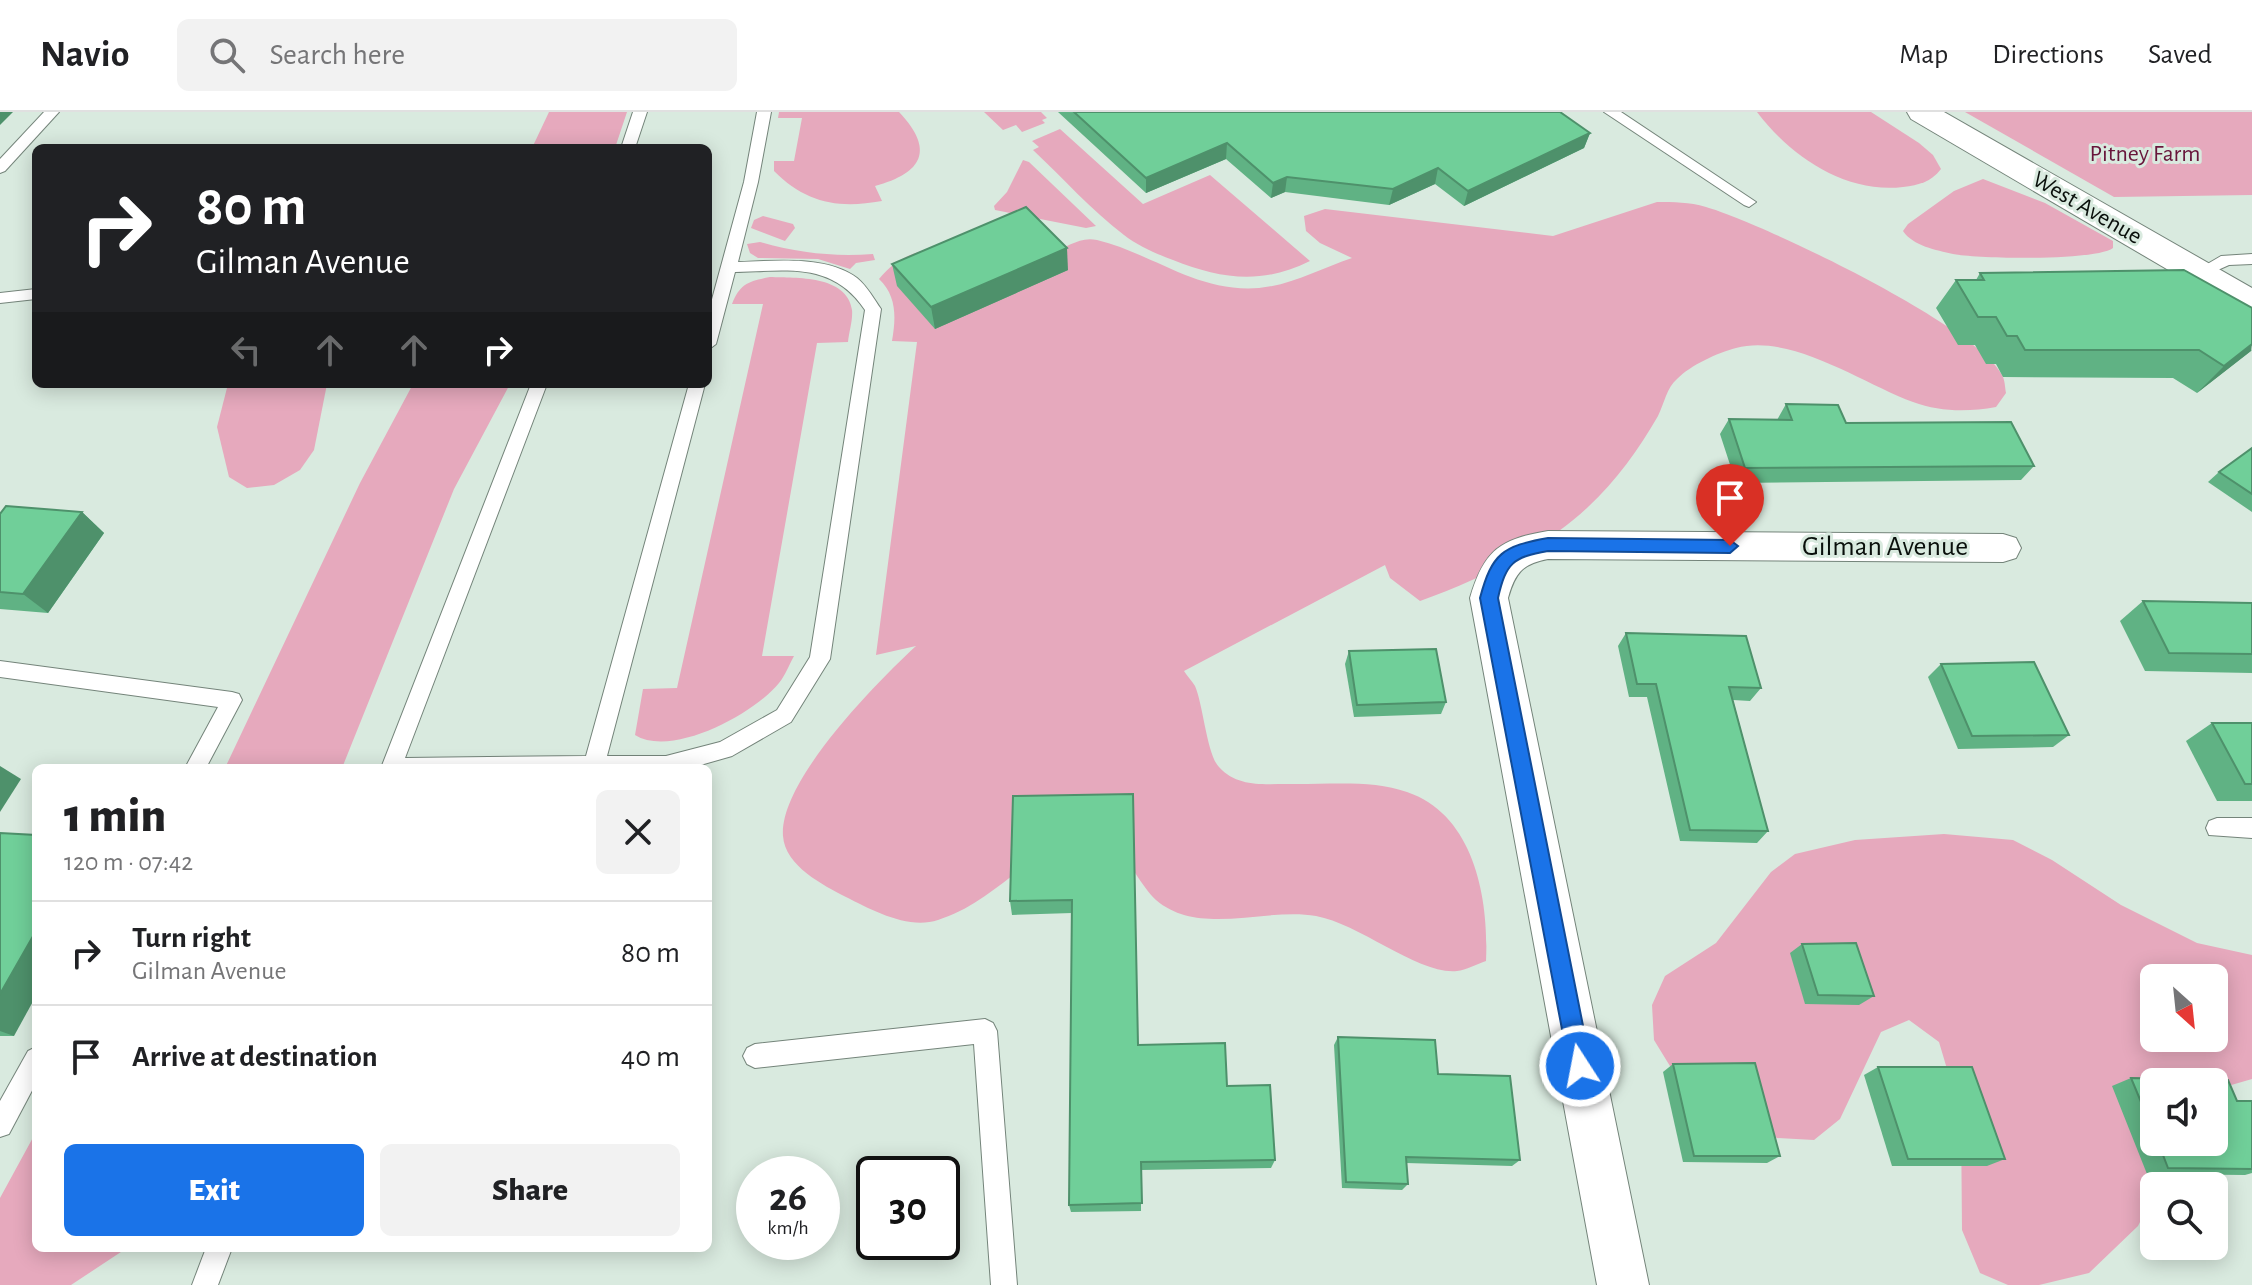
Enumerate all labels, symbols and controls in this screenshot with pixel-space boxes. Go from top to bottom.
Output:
search box [177,19,737,91]
icon: search [205,33,249,77]
text: Navio [40,36,129,74]
text: Search here [269,40,405,70]
text: Map [1899,41,1948,69]
text: Directions [1992,41,2104,69]
text: Saved [2148,41,2212,69]
park label: Pitney Farm [2089,142,2201,166]
street label: West Avenue [2028,167,2146,249]
icon: right [64,176,168,280]
text: 80 m [196,179,306,235]
text: Gilman Avenue [196,244,410,280]
icon: left [224,328,268,372]
icon: ahead [308,328,352,372]
icon: ahead [392,328,436,372]
icon: right [476,328,520,372]
pin [1696,464,1764,546]
icon: arrive [1708,476,1752,520]
street label: Gilman Avenue [1802,533,1968,561]
button: close [596,790,680,874]
text: 1 min [64,793,166,841]
text: 120 m · 07:42 [64,849,193,875]
text: Turn right [132,923,251,953]
icon: right [64,931,108,975]
text: 80 m [621,938,680,968]
text: Gilman Avenue [132,958,286,984]
north arrow [2140,964,2228,1052]
map controls [2140,964,2228,1260]
position arrow [1538,1024,1622,1108]
icon: arrive [64,1035,108,1079]
text: Arrive at destination [132,1042,378,1072]
text: 40 m [621,1042,680,1072]
button: sound [2140,1068,2228,1156]
button: Exit [64,1144,364,1236]
button: Share [380,1144,680,1236]
speed limit sign: 30 [856,1156,960,1260]
button: search [2140,1172,2228,1260]
text: 26 [769,1178,807,1218]
text: km/h [767,1218,809,1238]

